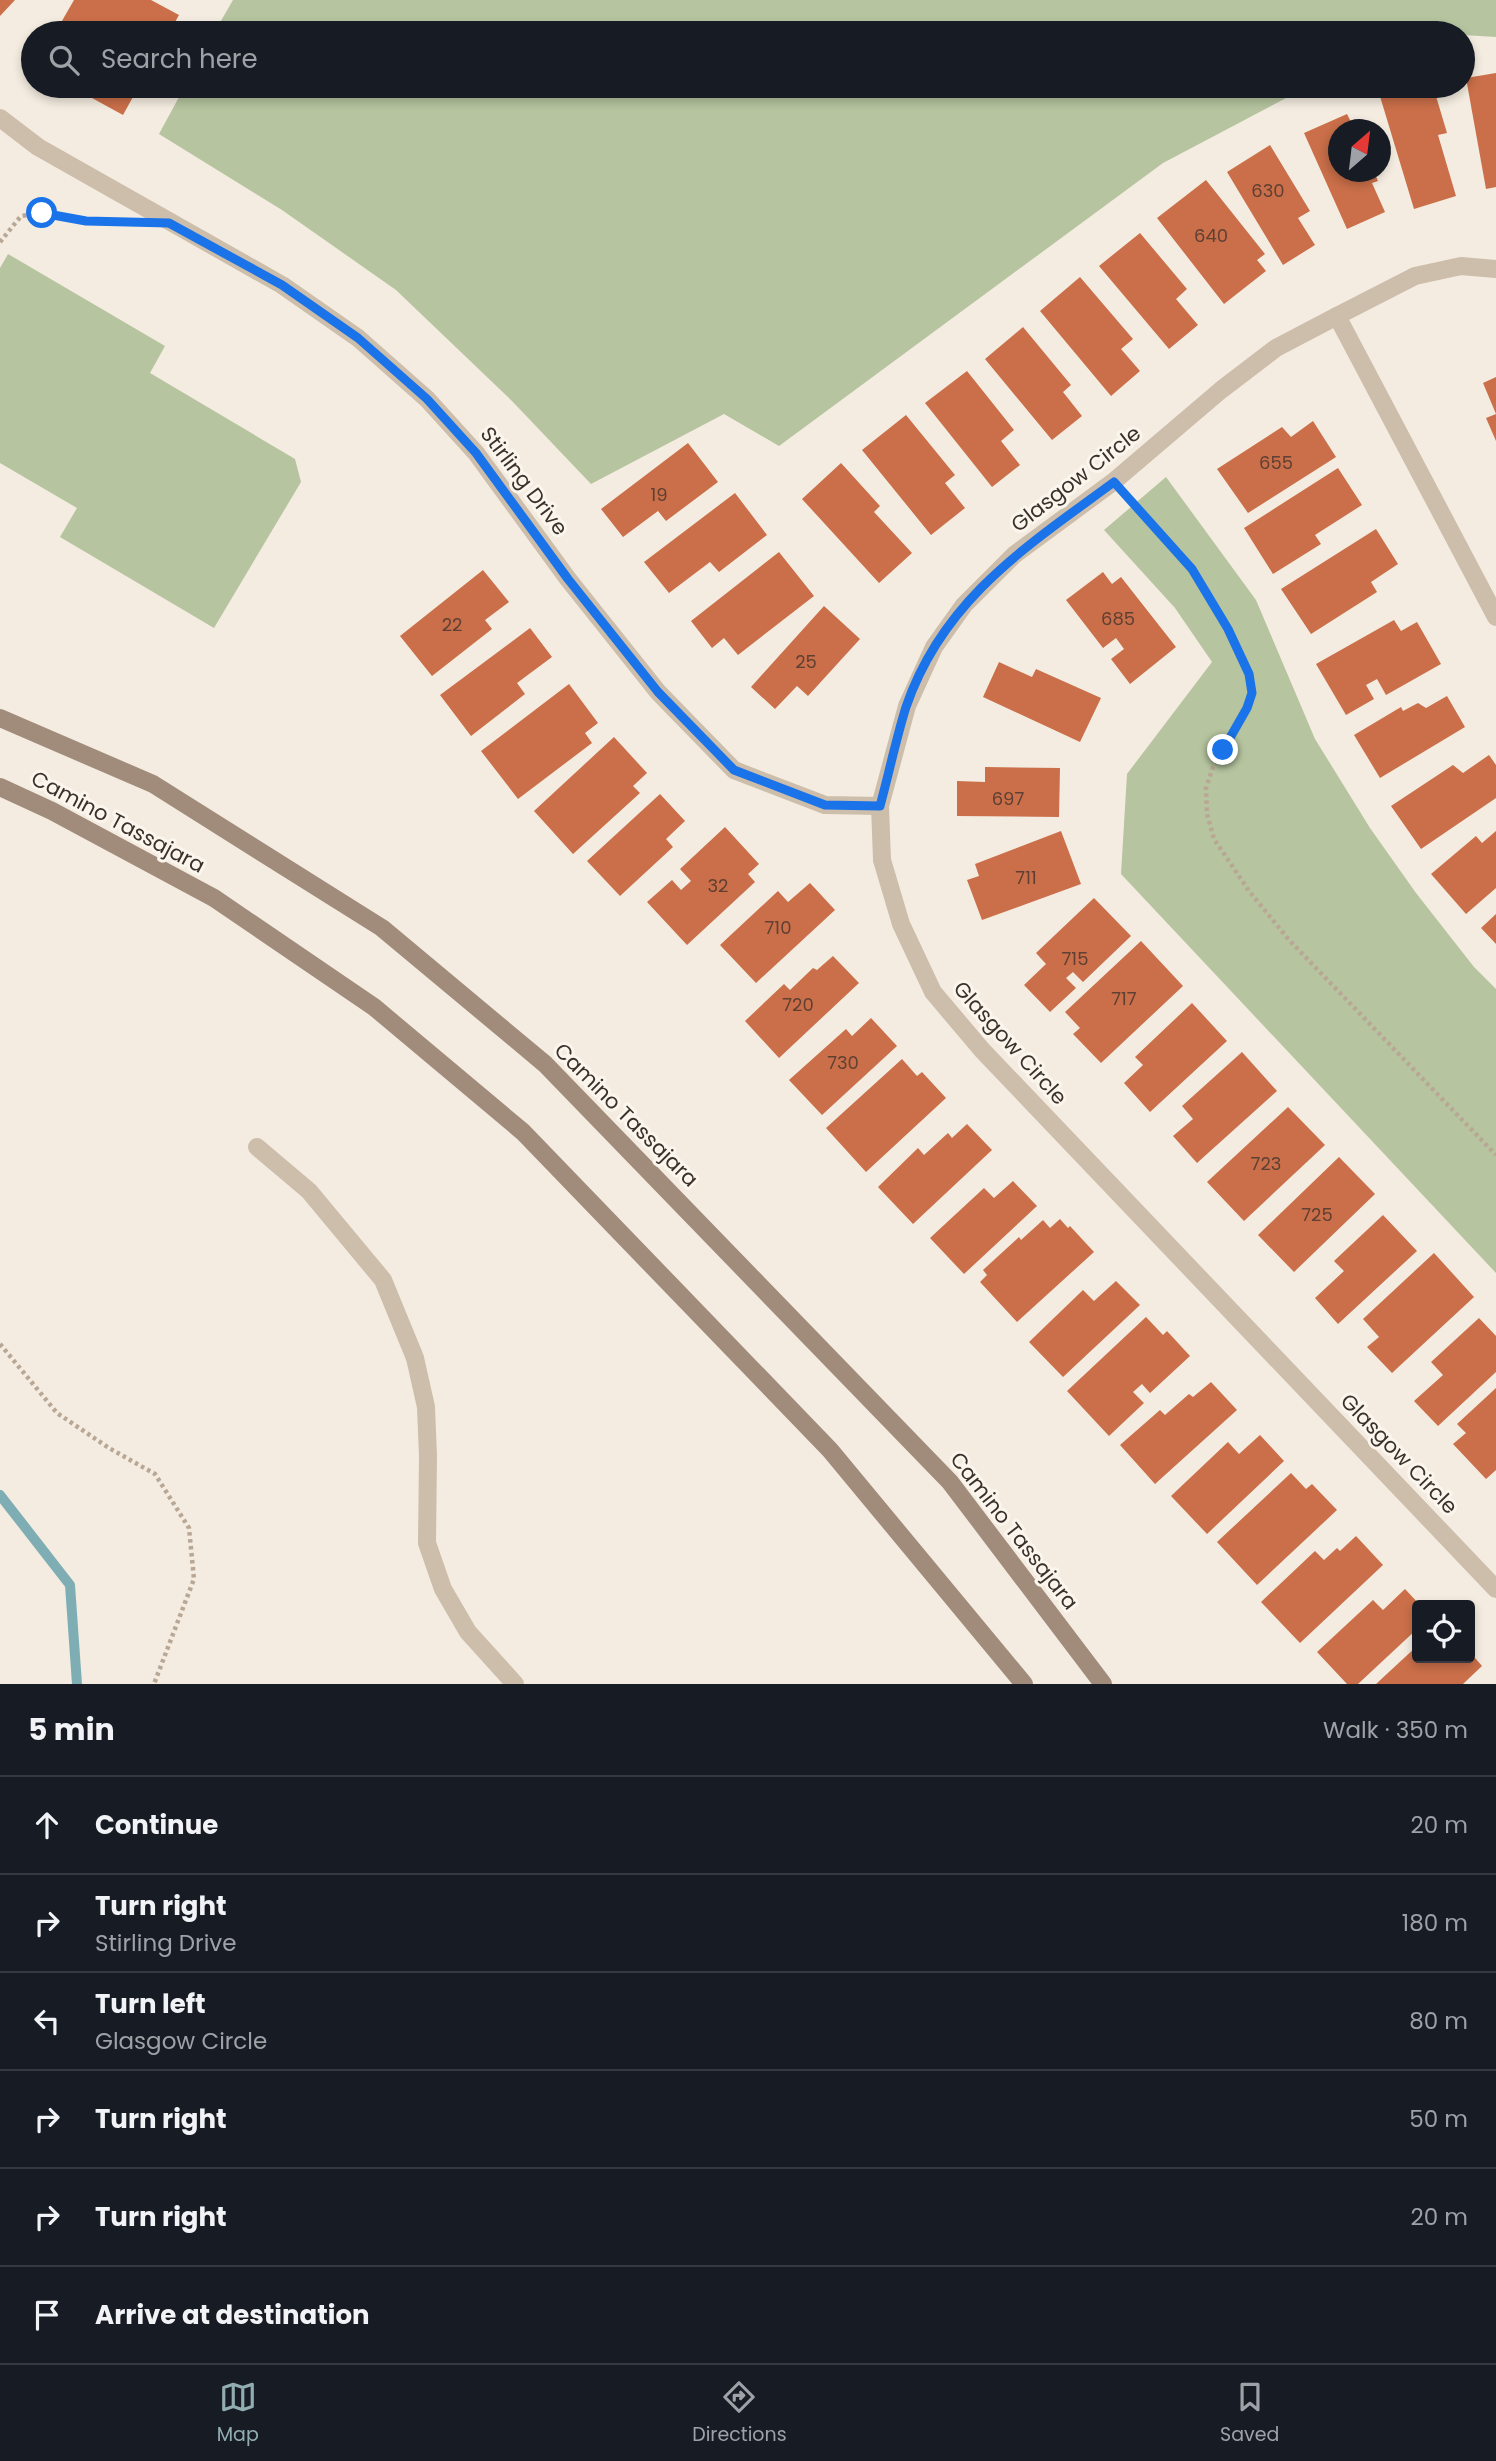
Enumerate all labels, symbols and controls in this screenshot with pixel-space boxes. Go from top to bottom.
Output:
search box [21,21,1475,98]
icon: search [45,41,83,79]
text: Search here [101,41,258,77]
north arrow [1328,119,1391,182]
house number: 630 [1251,178,1285,203]
route start [26,197,57,228]
house number: 640 [1194,223,1228,248]
street label: Glasgow Circle [1005,419,1147,538]
street label: Stirling Drive [474,420,575,541]
house number: 655 [1259,450,1293,475]
house number: 19 [650,482,668,507]
house number: 685 [1101,606,1135,631]
house number: 22 [442,612,462,637]
house number: 25 [795,649,817,674]
route end [1207,734,1238,765]
street label: Camino Tassajara [26,763,210,880]
house number: 697 [992,786,1024,811]
house number: 711 [1015,865,1037,890]
house number: 32 [708,873,728,898]
house number: 710 [765,915,791,940]
house number: 715 [1062,946,1088,971]
street label: Glasgow Circle [947,975,1074,1111]
house number: 717 [1111,986,1137,1011]
house number: 720 [782,992,814,1017]
street label: Camino Tassajara [548,1036,705,1193]
house number: 730 [827,1050,859,1075]
house number: 723 [1251,1151,1281,1176]
house number: 725 [1301,1202,1333,1227]
street label: Glasgow Circle [1334,1387,1464,1520]
street label: Camino Tassajara [944,1446,1085,1616]
map controls [1412,1600,1475,1663]
button: locate [1412,1600,1475,1663]
text: 5 min [28,1708,115,1751]
text: Walk · 350 m [1323,1714,1468,1746]
icon: ahead [28,1806,66,1844]
text: Continue [95,1807,218,1843]
text: 20 m [1410,1809,1468,1841]
text: Turn right [95,1888,227,1924]
icon: right [28,1904,66,1942]
text: 180 m [1402,1907,1468,1939]
text: Stirling Drive [95,1927,237,1959]
text: Turn left [95,1986,206,2022]
icon: left [28,2002,66,2040]
text: 80 m [1409,2005,1468,2037]
text: Glasgow Circle [95,2025,267,2057]
icon: right [28,2100,66,2138]
text: Turn right [95,2101,227,2137]
text: 50 m [1409,2103,1468,2135]
icon: right [28,2198,66,2236]
text: Turn right [95,2199,227,2235]
text: 20 m [1410,2201,1468,2233]
icon: arrive [28,2296,66,2334]
text: Arrive at destination [95,2297,370,2333]
tab: Map [217,2378,259,2449]
tab: Directions [692,2378,787,2449]
tab: Saved [1220,2378,1279,2449]

